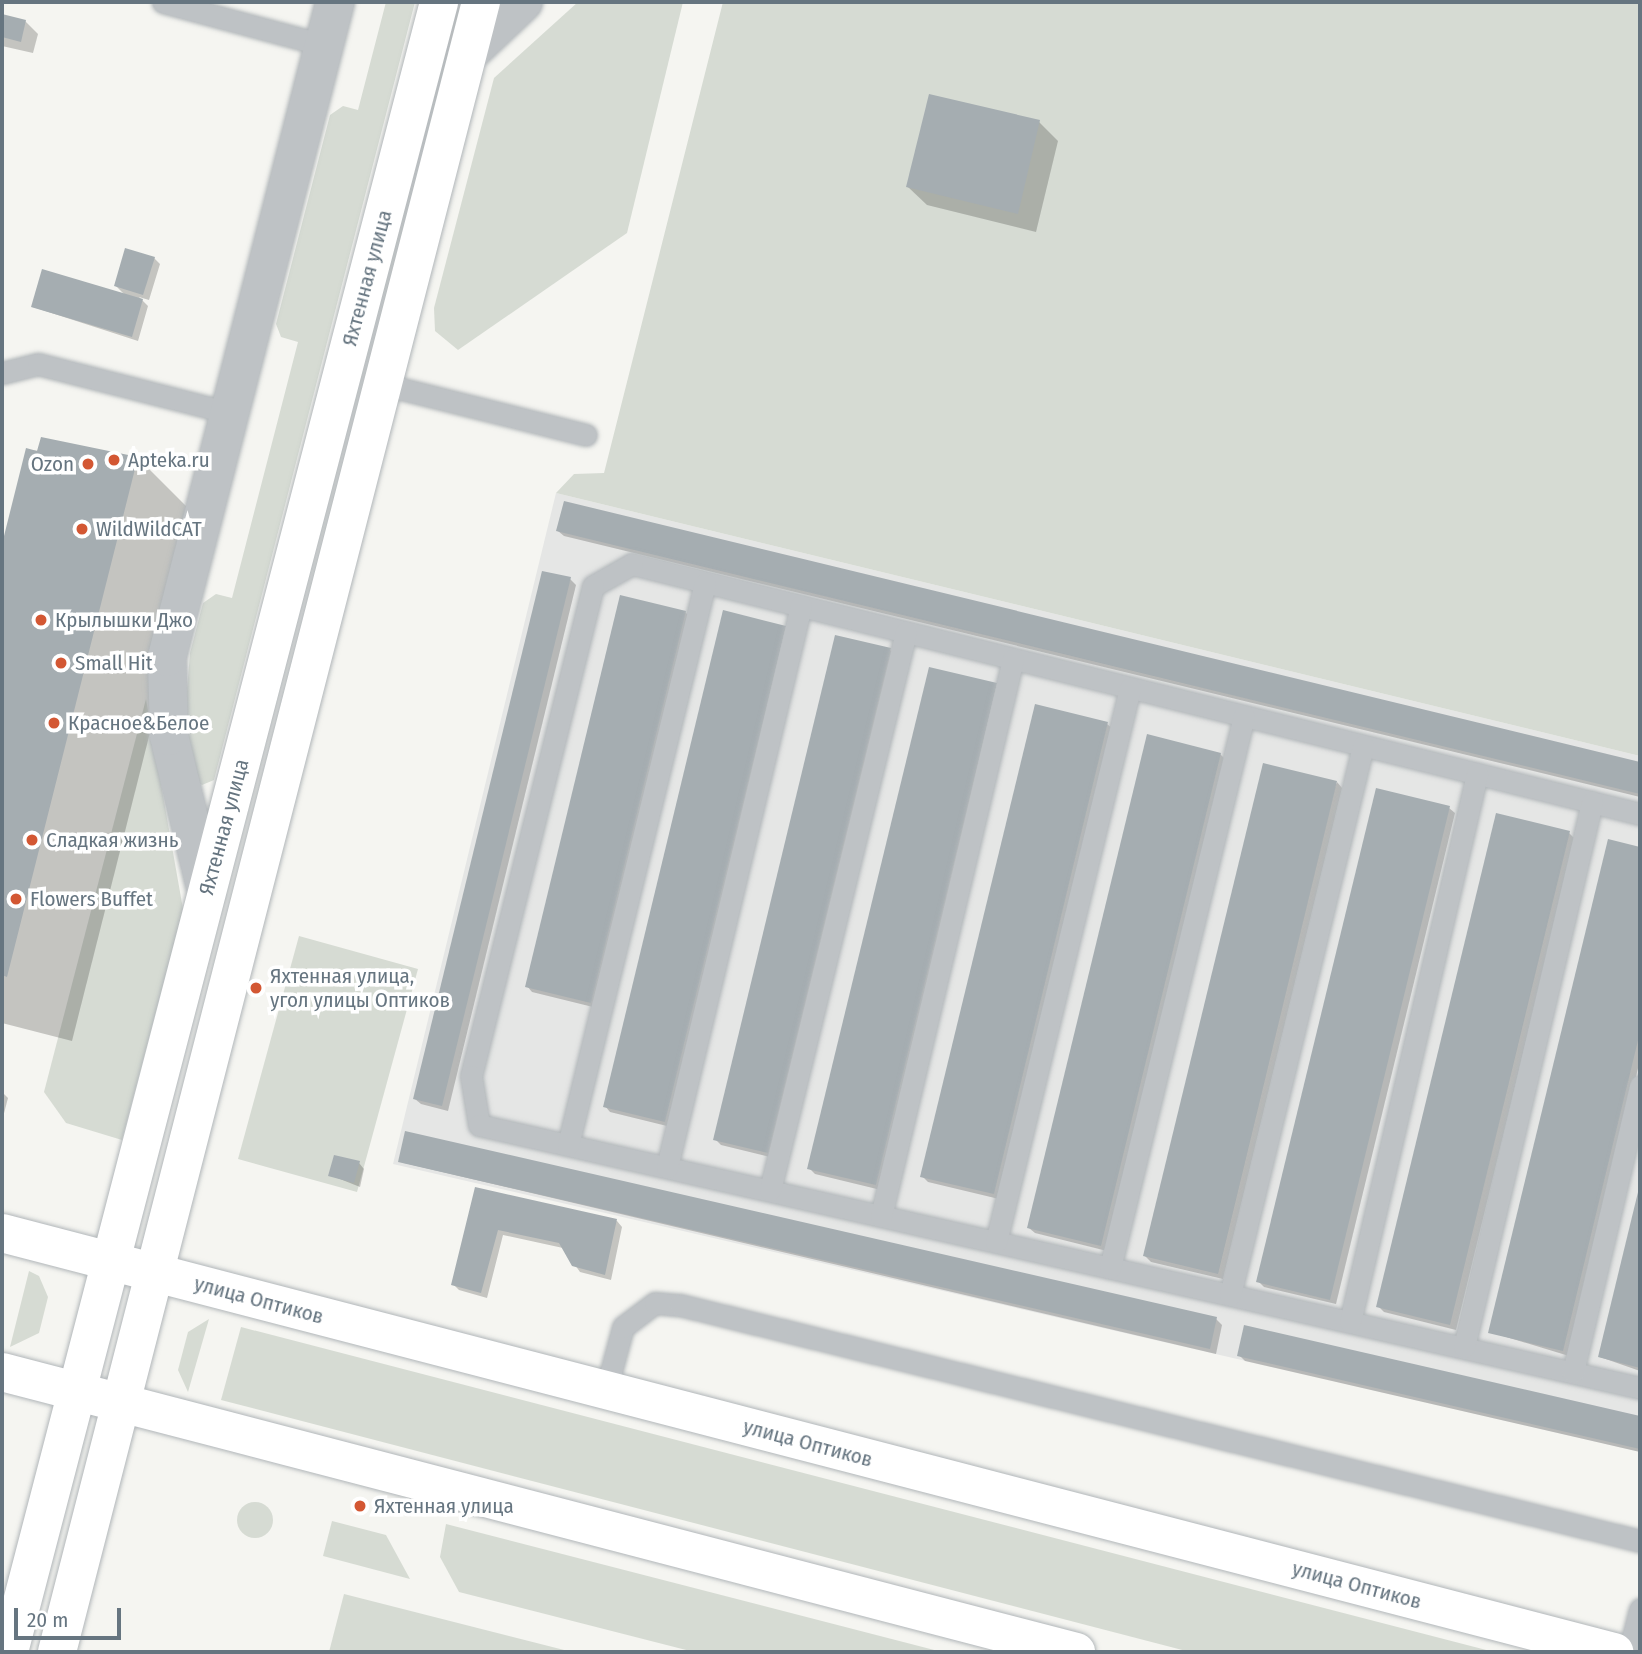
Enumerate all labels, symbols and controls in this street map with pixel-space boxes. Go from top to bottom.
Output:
street label: Яхтенная улица [337,207,397,349]
place label: Apteka.ru [128,447,210,473]
place label: Ozon [31,451,74,477]
marker: Apteka.ru [106,452,122,468]
marker: Ozon [80,456,96,472]
place label: WildWildCAT [96,516,202,542]
marker: WildWildCAT [74,521,90,537]
place label: Крылышки Джо [55,607,193,633]
marker: Крылышки Джо [33,612,49,628]
place label: Small Hit [75,650,153,676]
marker: Small Hit [53,655,69,671]
place label: Красное&Белое [68,710,209,736]
marker: Красное&Белое [46,715,62,731]
street label: Яхтенная улица [194,756,254,898]
place label: Сладкая жизнь [46,827,178,853]
marker: Сладкая жизнь [24,832,40,848]
place label: Flowers Buffet [30,886,153,912]
marker: Flowers Buffet [8,891,24,907]
place label: Яхтенная улица, угол улицы Оптиков [270,963,450,1013]
marker: Яхтенная улица, угол улицы Оптиков [248,980,264,996]
street label: улица Оптиков [192,1271,326,1329]
street label: улица Оптиков [741,1414,875,1472]
place label: Яхтенная улица [374,1493,514,1519]
marker: Яхтенная улица [352,1498,368,1514]
street label: улица Оптиков [1290,1556,1424,1614]
scale bar [18,1594,124,1638]
text: 20 m [27,1607,68,1633]

